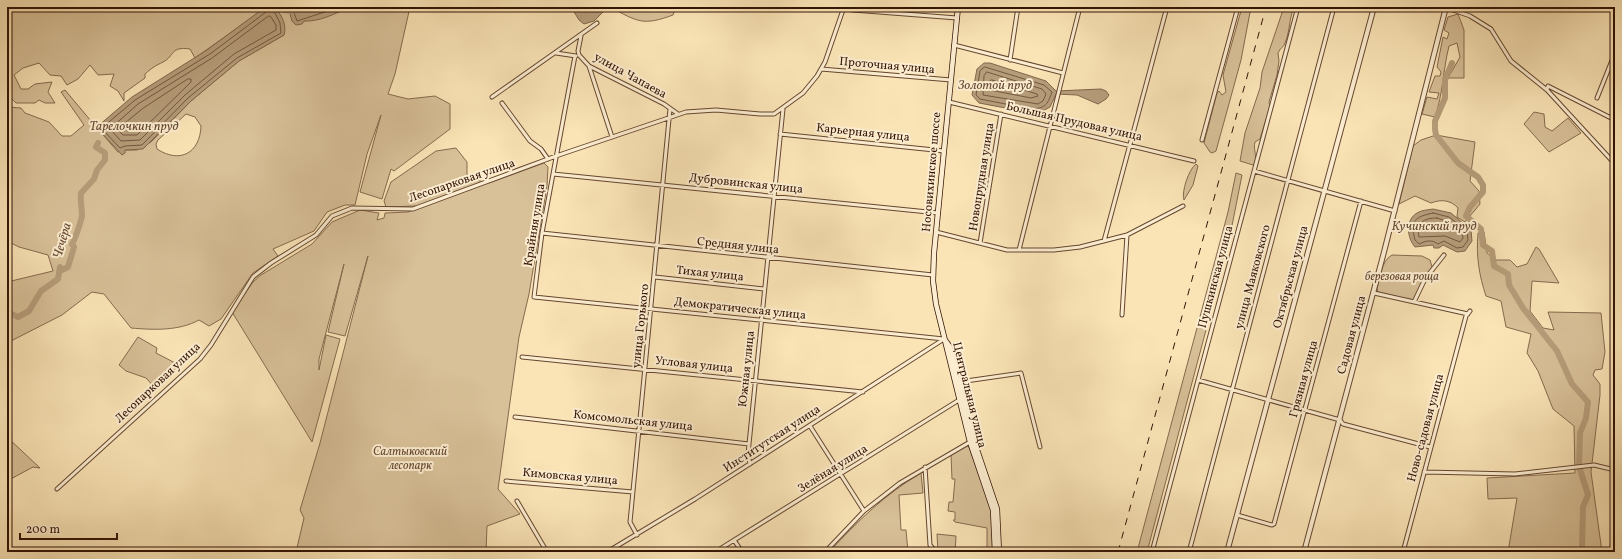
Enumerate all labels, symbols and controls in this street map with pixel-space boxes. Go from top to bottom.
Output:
street label: улица Чапаева [591,49,669,103]
street label: Проточная улица [839,54,935,78]
water label: Золотой пруд [957,77,1032,95]
street label: Большая Прудовая улица [1004,99,1144,145]
street label: Носовихинское шоссе [919,111,945,233]
water label: Тарелочкин пруд [90,118,179,136]
street label: Карьерная улица [815,120,911,146]
street label: Новопрудная улица [966,122,998,232]
street label: Лесопарковая улица [407,155,517,207]
street label: Дубровинская улица [688,170,804,198]
street label: Крайняя улица [521,182,549,268]
water label: Кучинский пруд [1392,218,1477,236]
water label: Чечёра [49,221,77,261]
street label: улица Маяковского [1231,223,1275,331]
street label: Пушкинская улица [1195,224,1237,330]
street label: Октябрьская улица [1270,224,1312,330]
street label: Средняя улица [696,234,780,258]
street label: Тихая улица [675,263,745,286]
park label: березовая роща [1365,269,1439,285]
street label: улица Горького [629,283,653,369]
street label: Демократическая улица [673,294,807,324]
street label: Садовая улица [1334,294,1370,376]
street label: Южная улица [735,330,759,408]
street label: Лесопарковая улица [112,339,204,427]
street label: Грязная улица [1286,339,1322,419]
street label: Центральная улица [948,340,990,450]
street label: Угловая улица [654,353,734,377]
street label: Ново-садовая улица [1404,372,1448,484]
street label: Институтская улица [720,401,824,476]
street label: Комсомольская улица [572,407,694,435]
street label: Зелёная улица [795,441,871,497]
park label: Салтыковский лесопарк [373,444,447,474]
street label: Кимовская улица [522,465,618,489]
scale bar [20,515,117,541]
text: 200 m [26,522,60,538]

